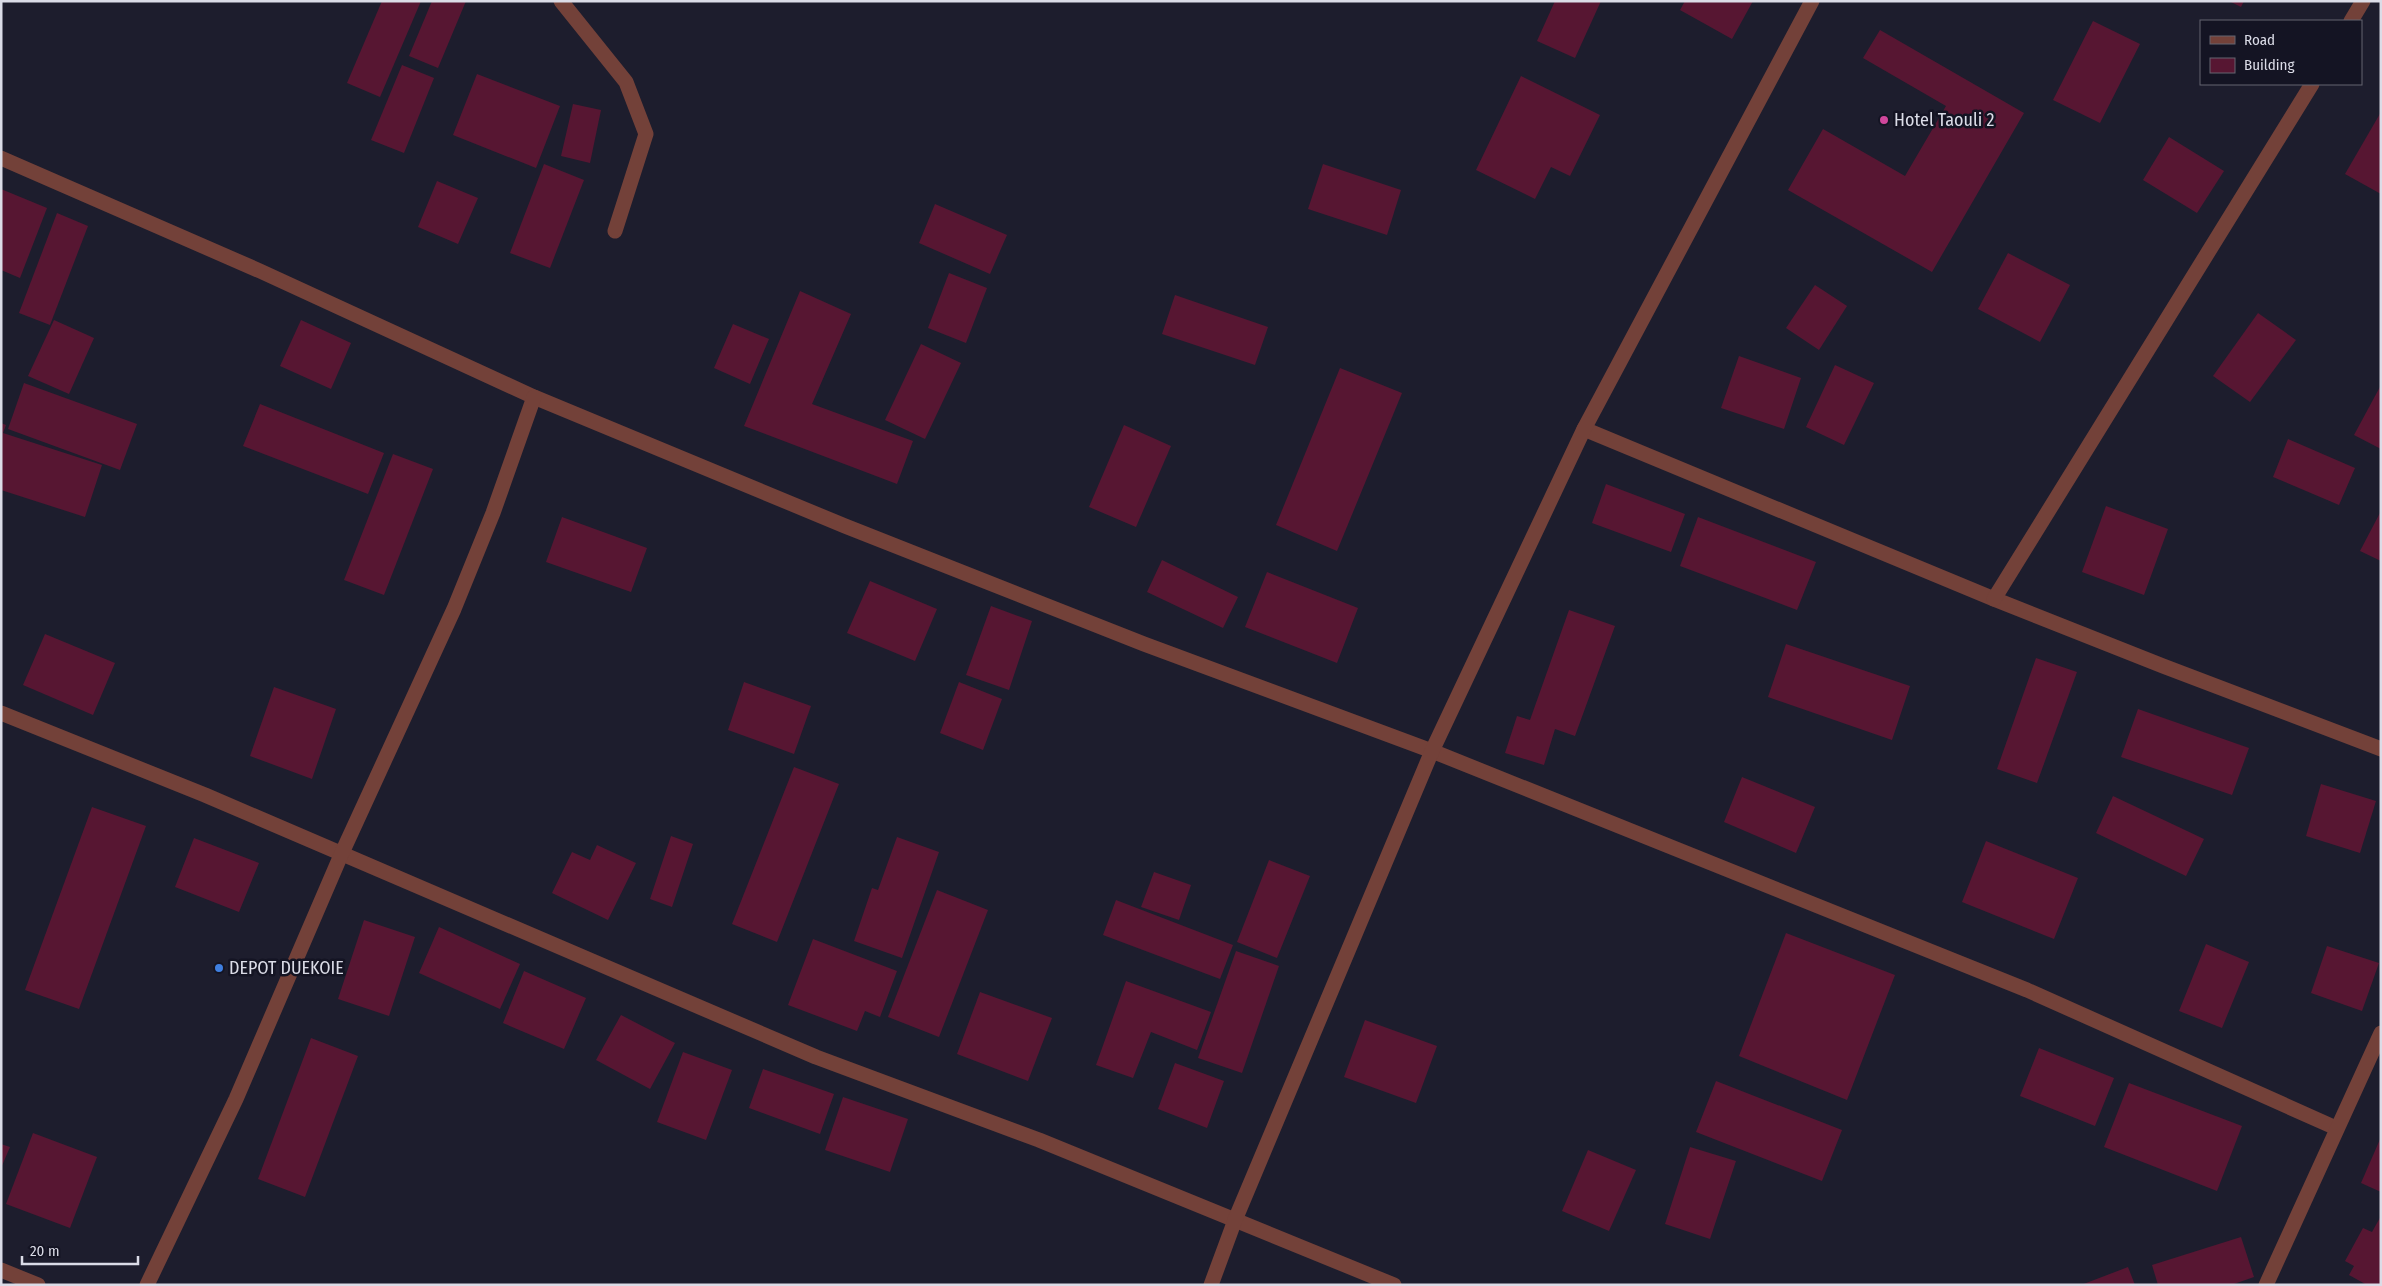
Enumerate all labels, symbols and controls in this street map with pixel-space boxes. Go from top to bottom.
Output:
legend [2200,20,2362,85]
text: Road [2244,31,2275,49]
text: Building [2244,56,2295,74]
place label: Hotel Taouli 2 [1894,109,1995,131]
marker: Hotel Taouli 2 [1878,114,1890,126]
place label: DEPOT DUEKOIE [229,957,344,979]
marker: DEPOT DUEKOIE [213,962,225,974]
scale bar [22,1234,139,1266]
text: 20 m [30,1242,60,1260]

